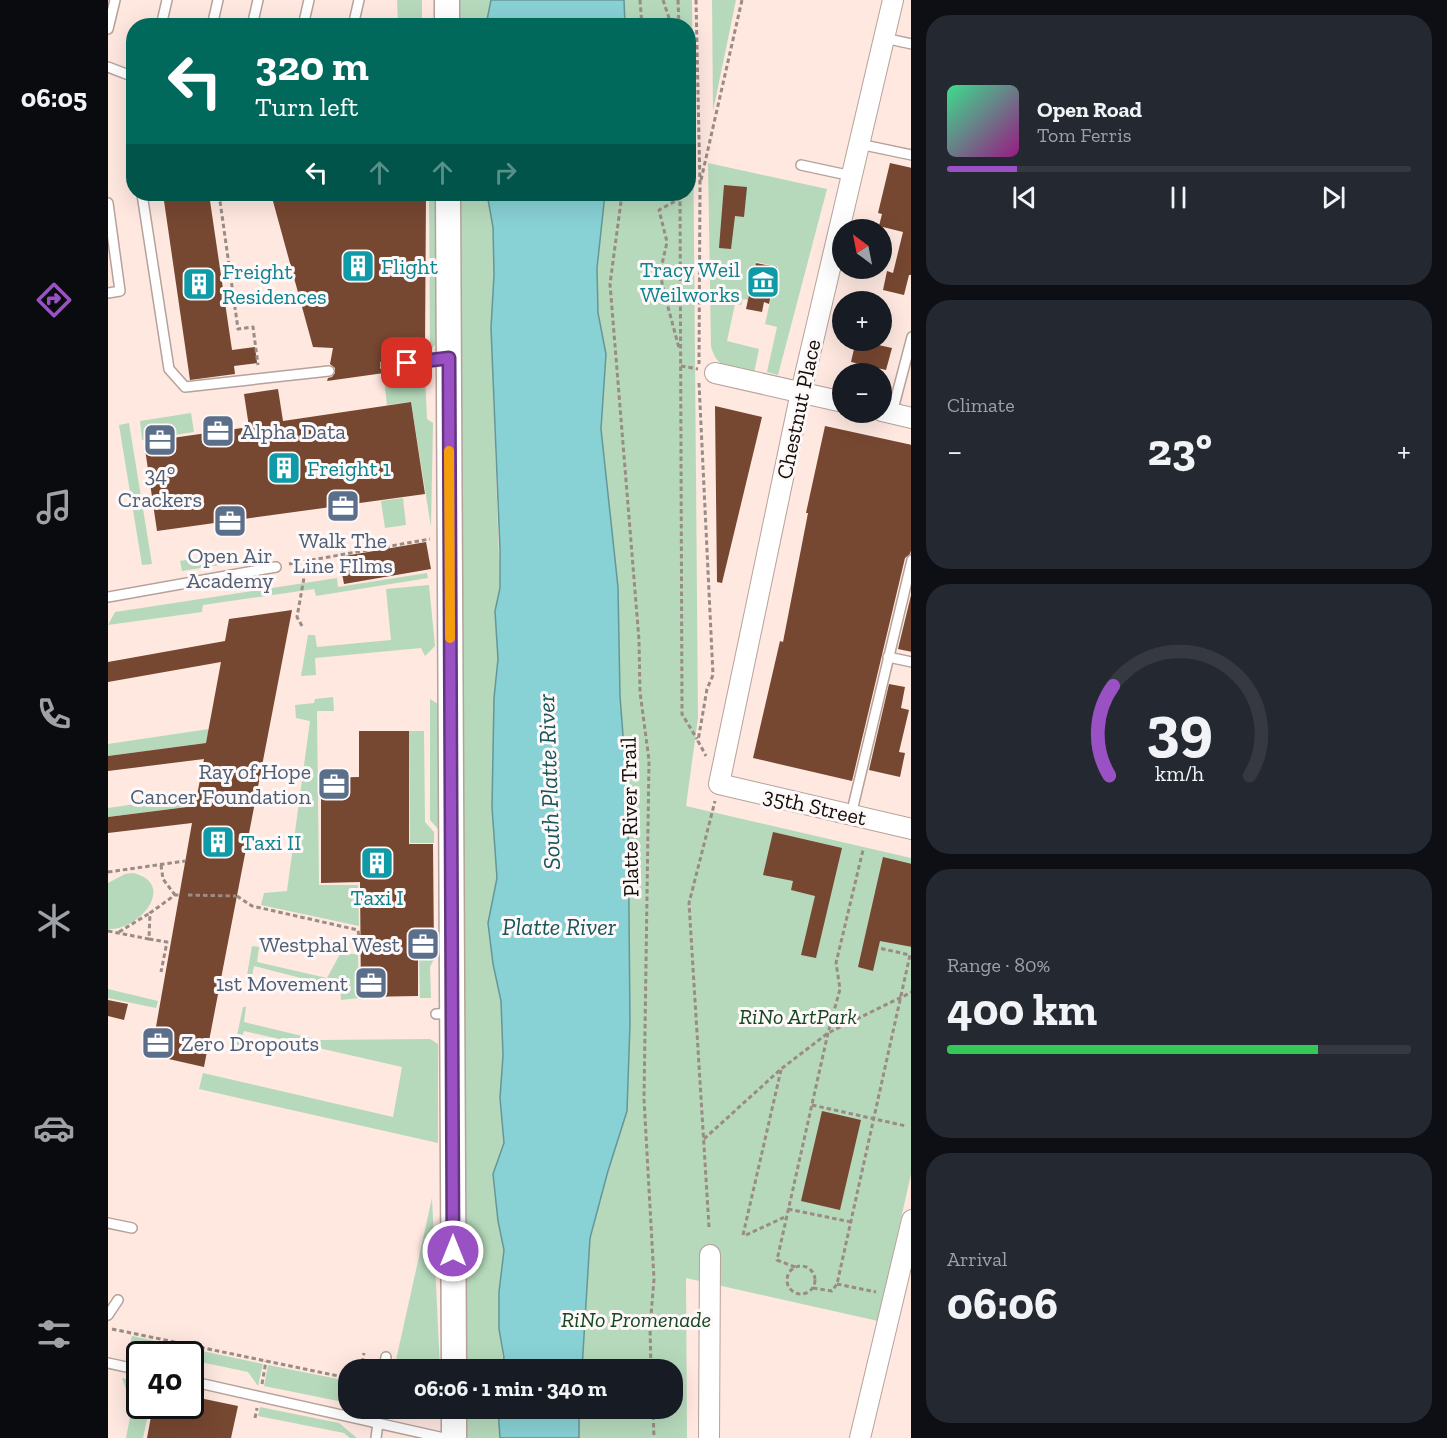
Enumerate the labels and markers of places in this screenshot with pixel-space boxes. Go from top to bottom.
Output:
building icon: Flight [340,248,376,284]
place label: Flight [381,253,439,280]
place label: Tracy Weil Weilworks [640,256,740,308]
place label: Freight Residences [222,258,327,310]
museum icon: Tracy Weil Weilworks [745,264,781,300]
building icon: Freight Residences [181,266,217,302]
pin [381,337,432,388]
office icon: Alpha Data [200,413,236,449]
place label: Alpha Data [241,418,346,445]
office icon: 34° Crackers [142,422,178,458]
building icon: Freight 1 [266,450,302,486]
place label: Freight 1 [307,455,392,482]
place label: 34° Crackers [118,461,202,513]
office icon: Walk The Line FIlms [325,488,361,524]
office icon: Open Air Academy [212,503,248,539]
place label: Walk The Line FIlms [293,527,393,579]
place label: Open Air Academy [187,542,274,594]
place label: Ray of Hope Cancer Foundation [130,758,311,810]
office icon: Ray of Hope Cancer Foundation [316,766,352,802]
building icon: Taxi II [200,824,236,860]
place label: Taxi II [241,829,301,856]
building icon: Taxi I [359,845,395,881]
place label: Taxi I [350,884,404,911]
office icon: Westphal West [405,926,441,962]
place label: Westphal West [259,931,401,958]
office icon: 1st Movement [353,965,389,1001]
place label: 1st Movement [216,970,349,997]
office icon: Zero Dropouts [140,1025,176,1061]
place label: Zero Dropouts [181,1030,319,1057]

